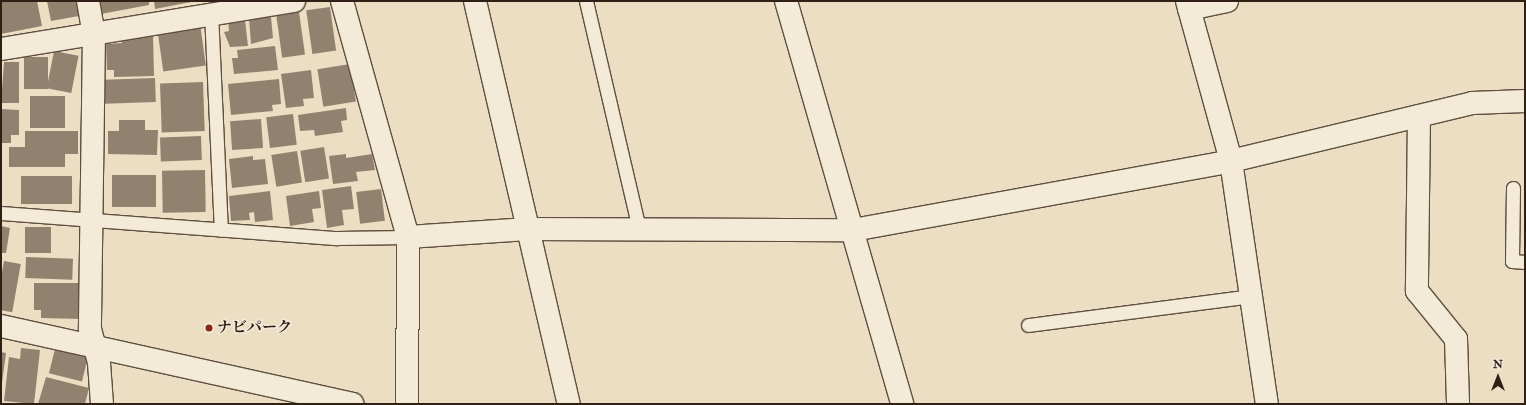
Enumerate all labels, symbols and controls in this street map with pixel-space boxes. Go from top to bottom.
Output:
place label: ナビパーク [217,319,292,337]
marker: ナビパーク [204,323,214,333]
north arrow [1478,357,1518,397]
text: N [1493,358,1503,371]

